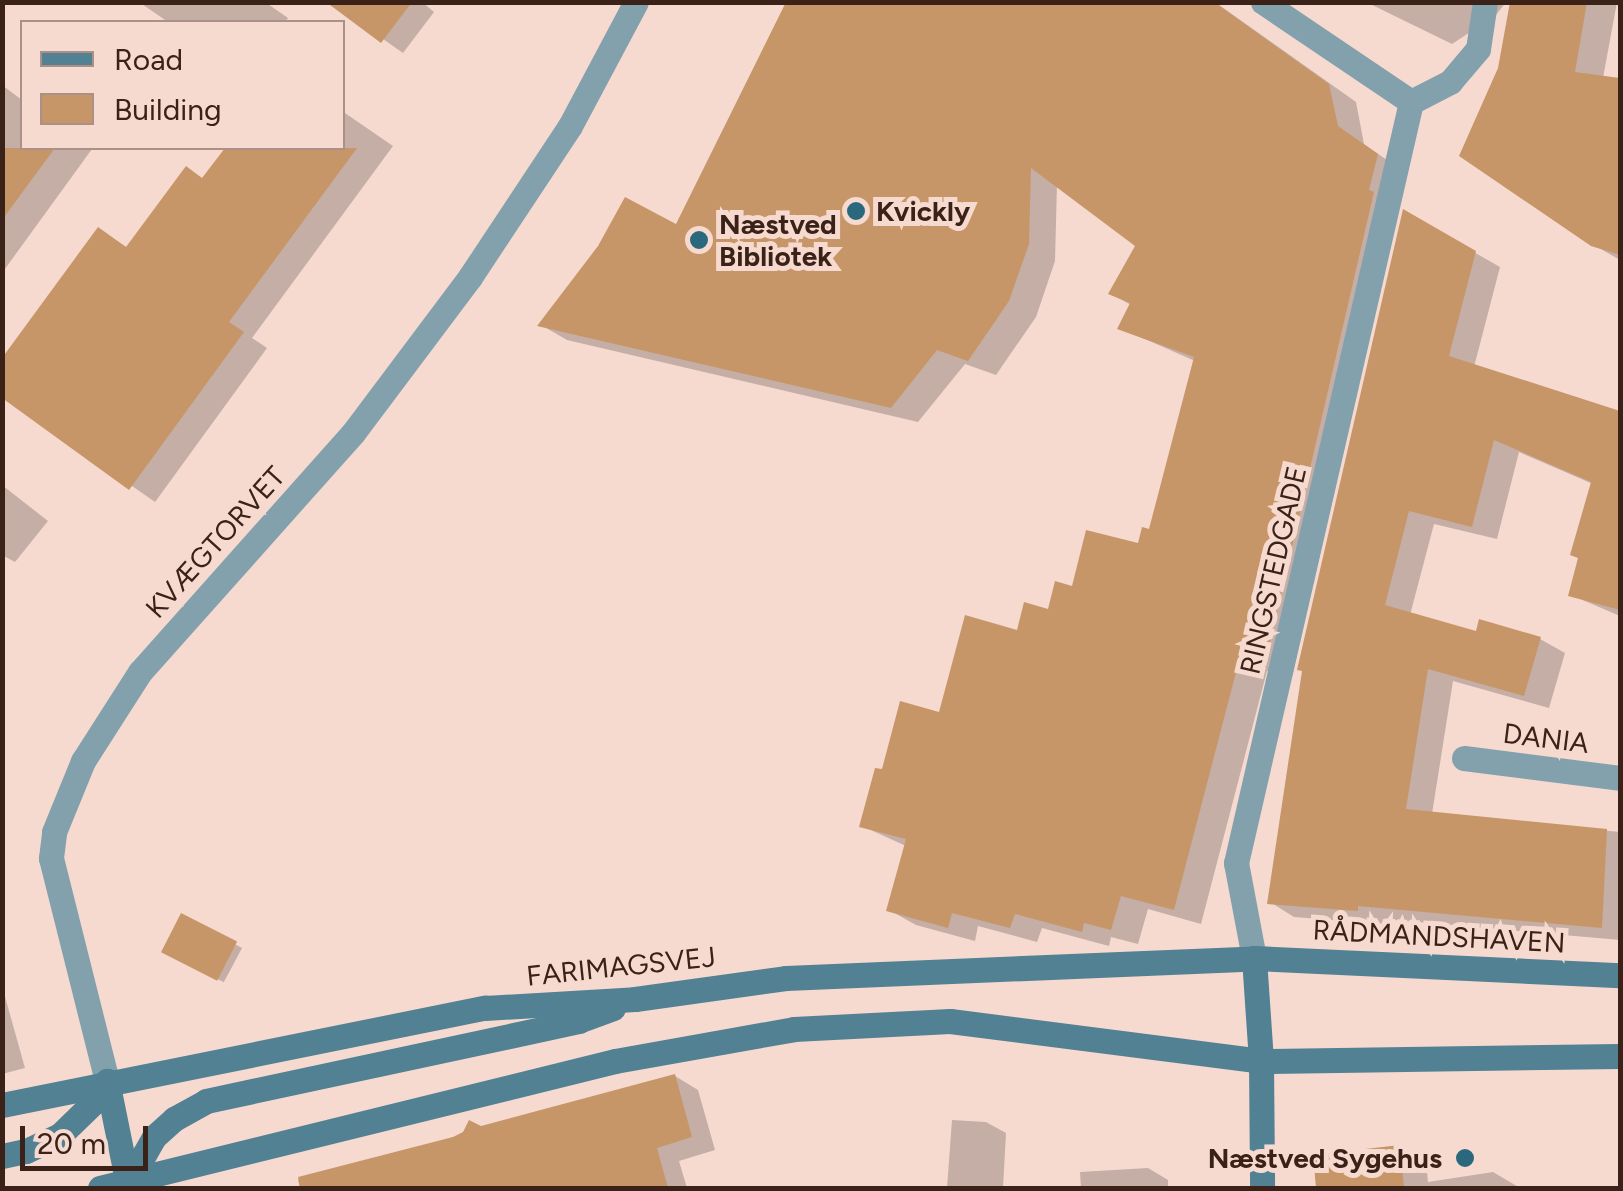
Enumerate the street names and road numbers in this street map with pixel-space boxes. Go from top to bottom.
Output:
street label: KVÆGTORVET [138,459,292,625]
street label: RINGSTEDGADE [1233,463,1313,677]
street label: DANIA [1501,716,1591,760]
street label: RÅDMANDSHAVEN [1312,913,1566,959]
street label: FARIMAGSVEJ [525,939,717,993]

